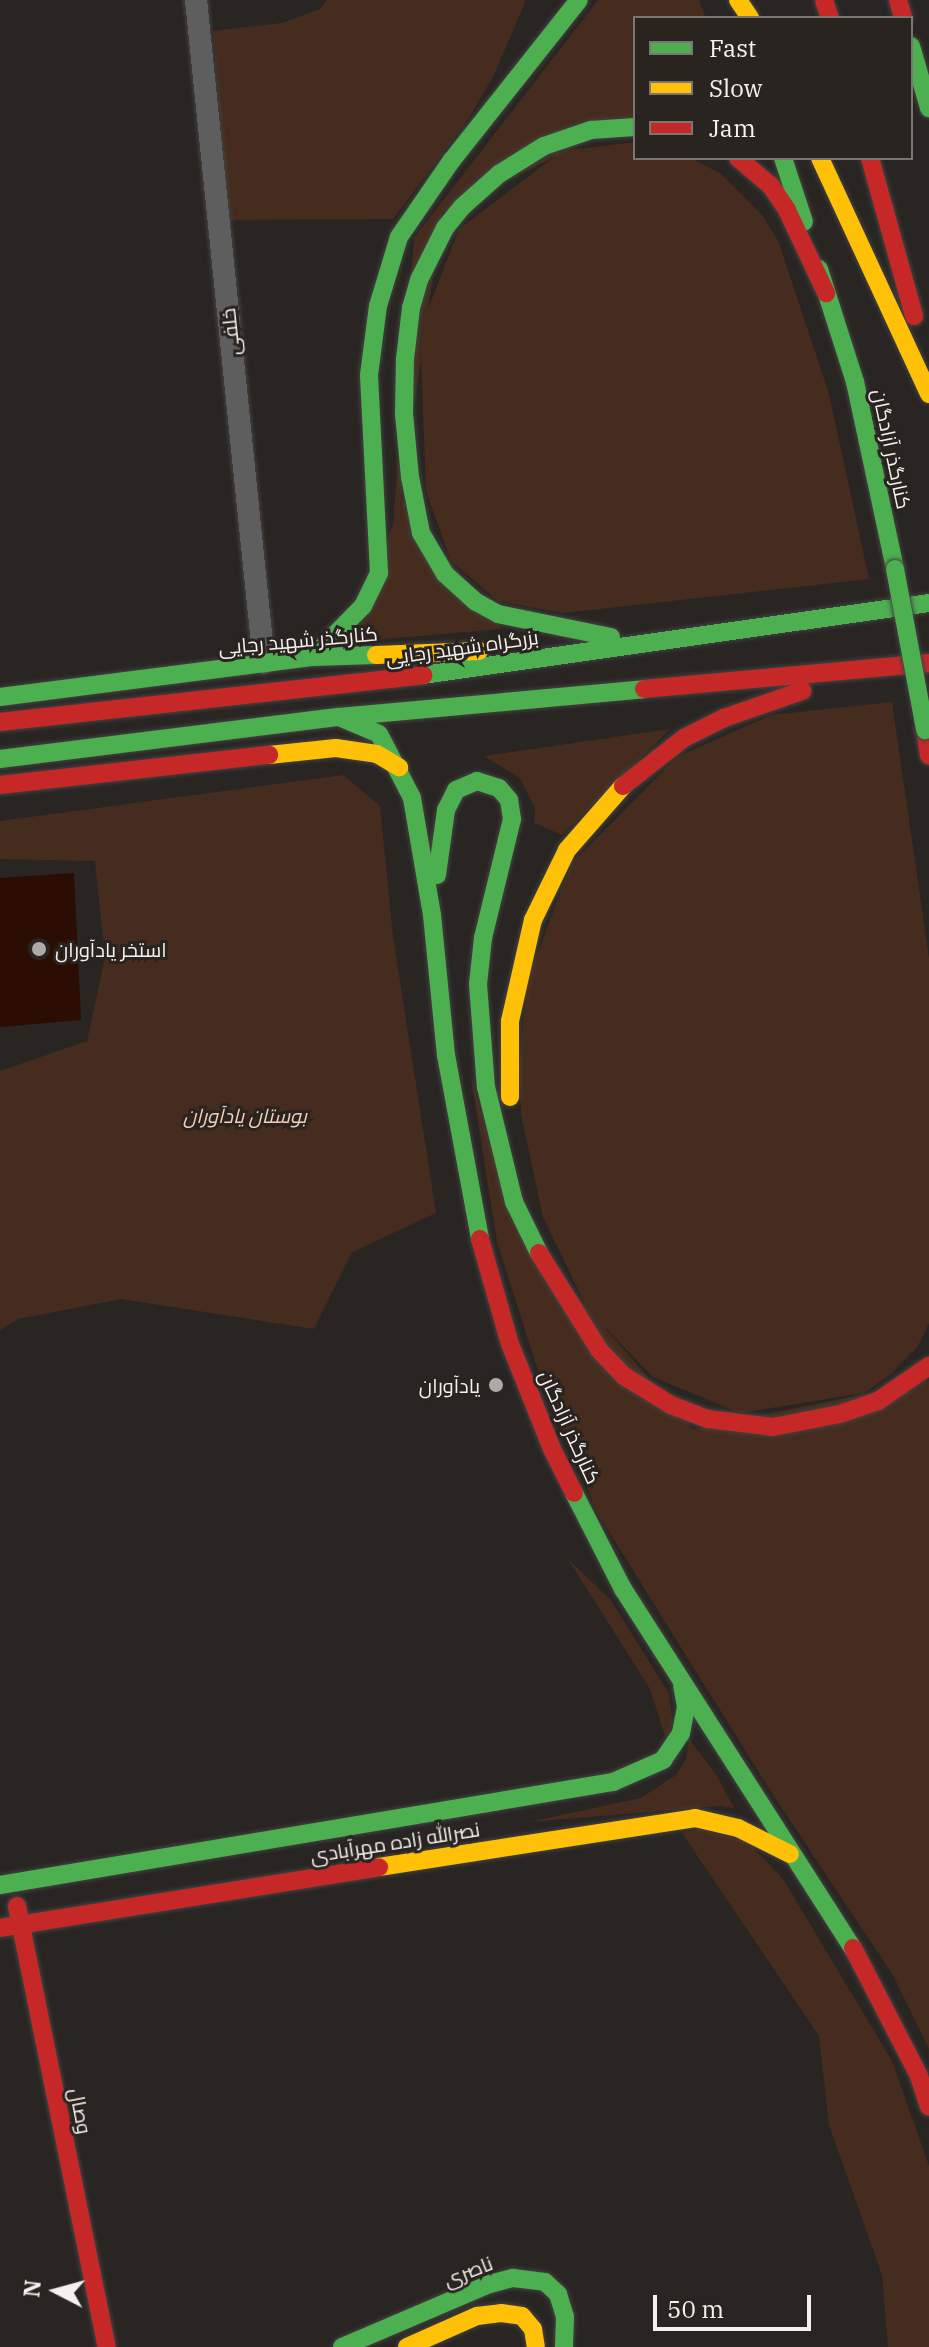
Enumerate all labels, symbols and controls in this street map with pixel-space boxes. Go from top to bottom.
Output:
legend [633,16,913,160]
text: Fast [709,32,756,64]
text: Slow [709,72,762,104]
text: Jam [709,112,756,144]
street label: خلفی [216,307,244,357]
street label: کنارگذر آزادگان [868,387,916,511]
street label: کنارگذر شهید رجایی [217,621,379,659]
street label: بزرگراه شهید رجایی [384,624,540,670]
place label: استخر یادآوران [55,937,167,961]
marker: استخر یادآوران [30,940,48,958]
park label: بوستان یادآوران [183,1103,307,1127]
street label: کنارگذر آزادگان [534,1366,606,1488]
place label: یادآوران [419,1373,480,1397]
marker: یادآوران [487,1376,505,1394]
street label: نصرالله زاده مهرآبادی [308,1817,482,1867]
street label: وصال [65,2086,97,2136]
north arrow [16,2251,96,2331]
street label: ناصری [440,2251,496,2291]
text: N [16,2278,47,2299]
scale bar [657,2279,815,2329]
text: 50 m [667,2293,724,2325]

